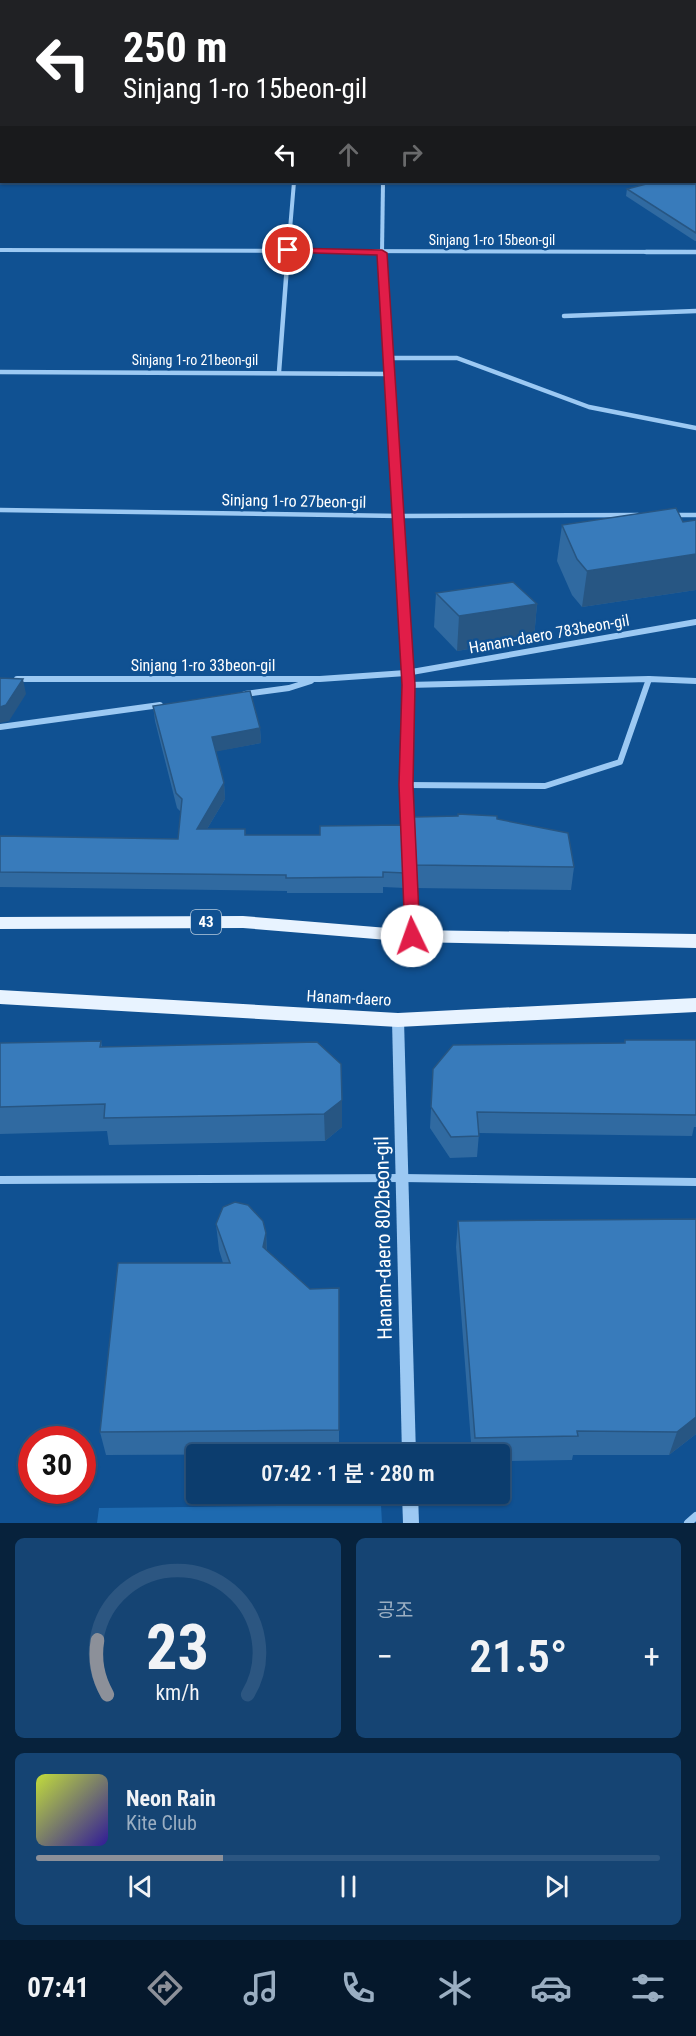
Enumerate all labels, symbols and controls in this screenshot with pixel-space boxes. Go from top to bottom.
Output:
text: 250 m [123,23,228,72]
icon: left [24,24,102,102]
text: Sinjang 1-ro 15beon-gil [123,73,367,105]
icon: left [269,138,302,171]
icon: ahead [332,138,365,171]
icon: right [395,138,428,171]
pin [262,224,313,275]
street label: Sinjang 1-ro 15beon-gil [429,232,555,248]
icon: arrive [271,233,304,266]
street label: Sinjang 1-ro 21beon-gil [132,352,258,368]
street label: Sinjang 1-ro 27beon-gil [221,490,367,512]
street label: Hanam-daero 783beon-gil [467,611,631,657]
street label: Sinjang 1-ro 33beon-gil [131,656,275,675]
position arrow [380,904,444,968]
road number: 43 [191,910,221,934]
street label: Hanam-daero [306,986,392,1010]
street label: Hanam-daero 802beon-gil [369,1136,397,1340]
speed limit sign: 30 [18,1426,96,1504]
text: 07:42 · 1 분 · 280 m [261,1461,435,1486]
text: 공조 [377,1598,413,1622]
text: 23 [146,1611,209,1684]
text: 21.5° [469,1630,567,1683]
text: − [377,1637,393,1676]
text: + [644,1637,660,1676]
text: km/h [156,1680,200,1705]
text: Neon Rain [126,1786,216,1811]
text: Kite Club [126,1811,197,1835]
icon: previous [124,1870,157,1903]
icon: pause [332,1870,365,1903]
icon: next [540,1870,573,1903]
icon: directions [144,1967,186,2009]
icon: music [240,1967,282,2009]
icon: phone [337,1967,379,2009]
icon: climate [434,1967,476,2009]
icon: car [530,1967,572,2009]
icon: filters [627,1967,669,2009]
text: 07:41 [27,1972,89,2004]

